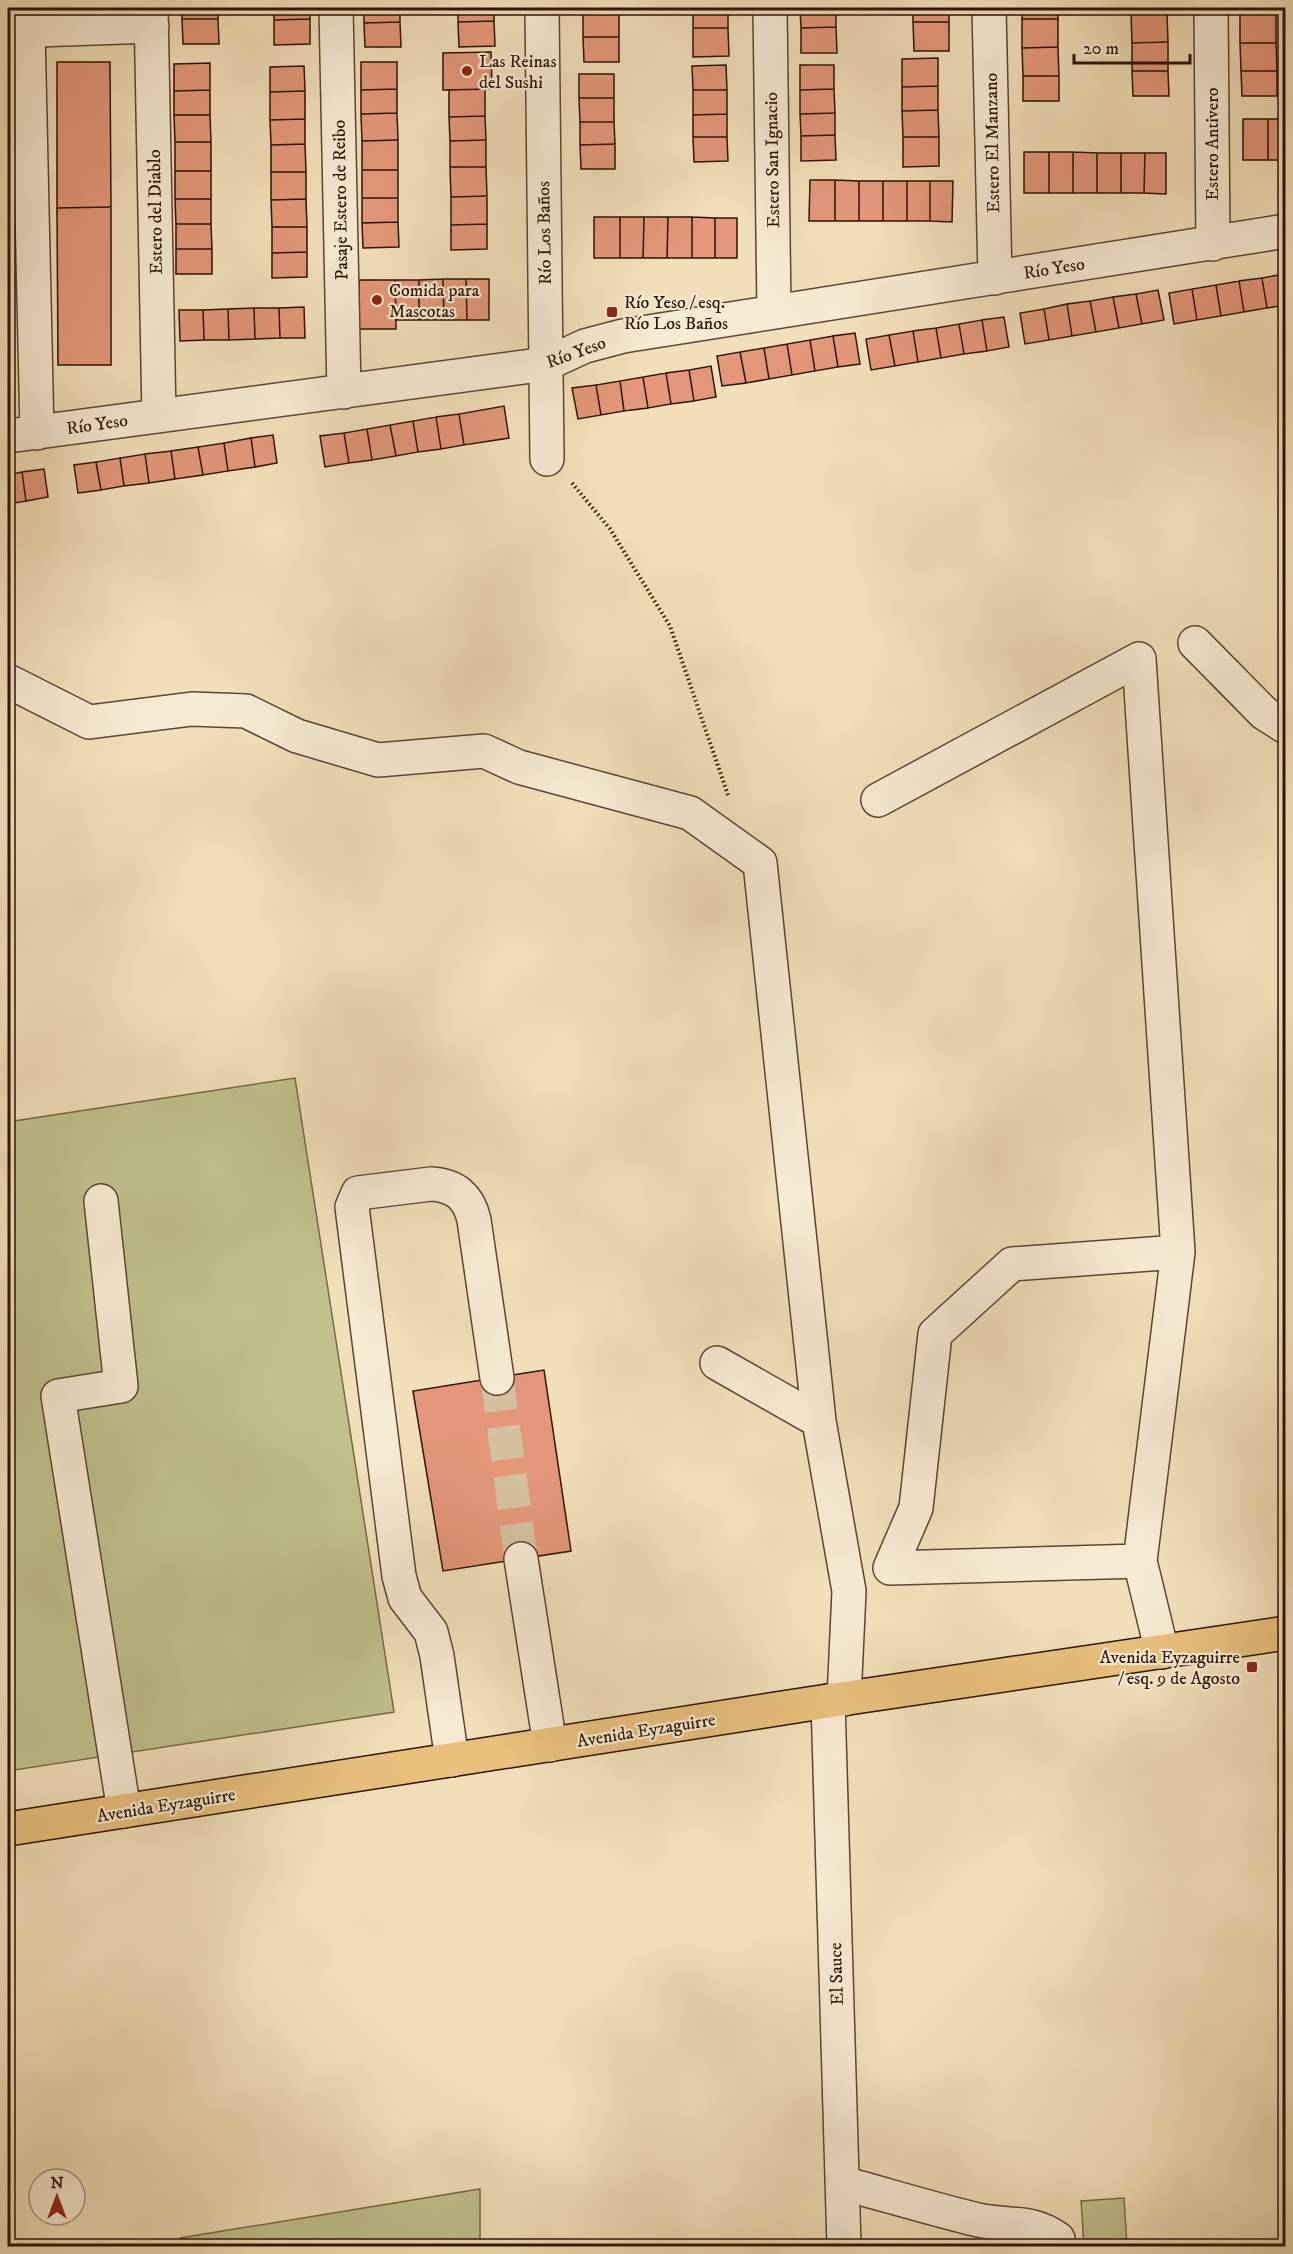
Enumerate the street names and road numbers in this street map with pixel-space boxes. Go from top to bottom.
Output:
street label: Estero El Manzano [981,72,1005,213]
street label: Estero Antivero [1202,87,1224,201]
street label: Estero San Ignacio [761,92,785,228]
street label: Pasaje Estero de Reibo [329,119,353,280]
street label: Estero del Diablo [144,149,168,275]
street label: Río Los Baños [533,181,557,285]
street label: Río Yeso [1022,253,1087,285]
street label: Río Yeso [544,332,609,374]
street label: Río Yeso [65,410,129,440]
street label: Avenida Eyzaguirre [575,1709,717,1753]
street label: Avenida Eyzaguirre [95,1784,237,1828]
street label: El Sauce [825,1942,849,2006]

